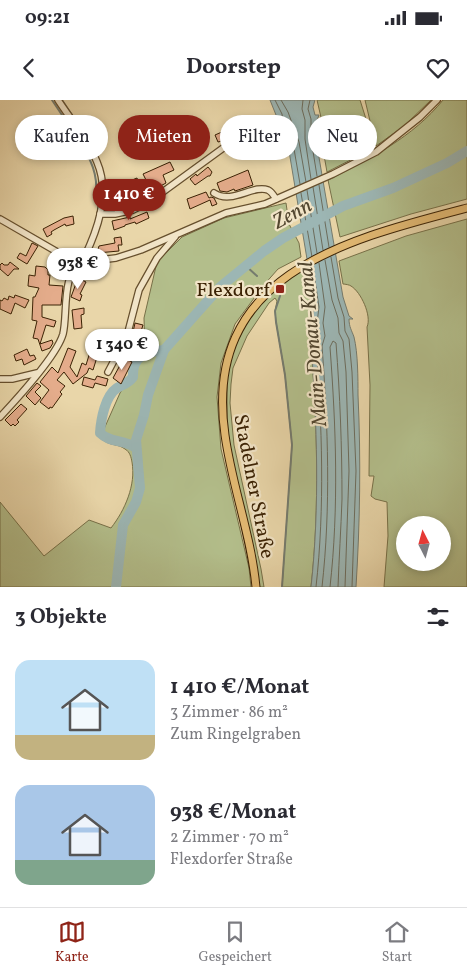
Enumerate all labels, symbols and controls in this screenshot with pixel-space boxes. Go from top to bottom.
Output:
text: 09:21 [25,5,70,31]
text: Doorstep [186,52,281,83]
icon: back [15,54,43,82]
icon: heart [424,54,452,82]
chip: Kaufen [15,115,108,160]
chip: Mieten [118,115,210,160]
chip: Filter [220,115,298,160]
chip: Neu [308,115,377,160]
pin: 1 410 € [83,178,175,221]
text: 1 410 € [104,184,154,206]
water label: Zenn [267,192,318,237]
pin: 938 € [43,248,113,290]
text: 938 € [58,253,98,275]
water label: Main-Donau-Kanal [292,260,335,428]
place label: Flexdorf [196,277,272,305]
marker: Flexdorf [274,283,286,295]
pin: 1 340 € [76,328,168,371]
text: 1 340 € [96,334,148,356]
street label: Stadelner Straße [225,412,281,561]
north arrow [396,516,451,571]
map controls [396,516,451,571]
text: 3 Objekte [15,603,107,632]
icon: filters [424,603,452,631]
text: 1 410 €/Monat [170,673,309,702]
icon: home [55,680,115,740]
text: 3 Zimmer · 86 m² [170,702,288,724]
text: Zum Ringelgraben [170,724,301,746]
text: 938 €/Monat [170,798,296,827]
icon: home [55,805,115,865]
text: 2 Zimmer · 70 m² [170,827,289,849]
text: Flexdorfer Straße [170,849,293,871]
tab: Karte [55,918,89,967]
tab: Gespeichert [198,918,272,967]
tab: Start [382,918,412,967]

